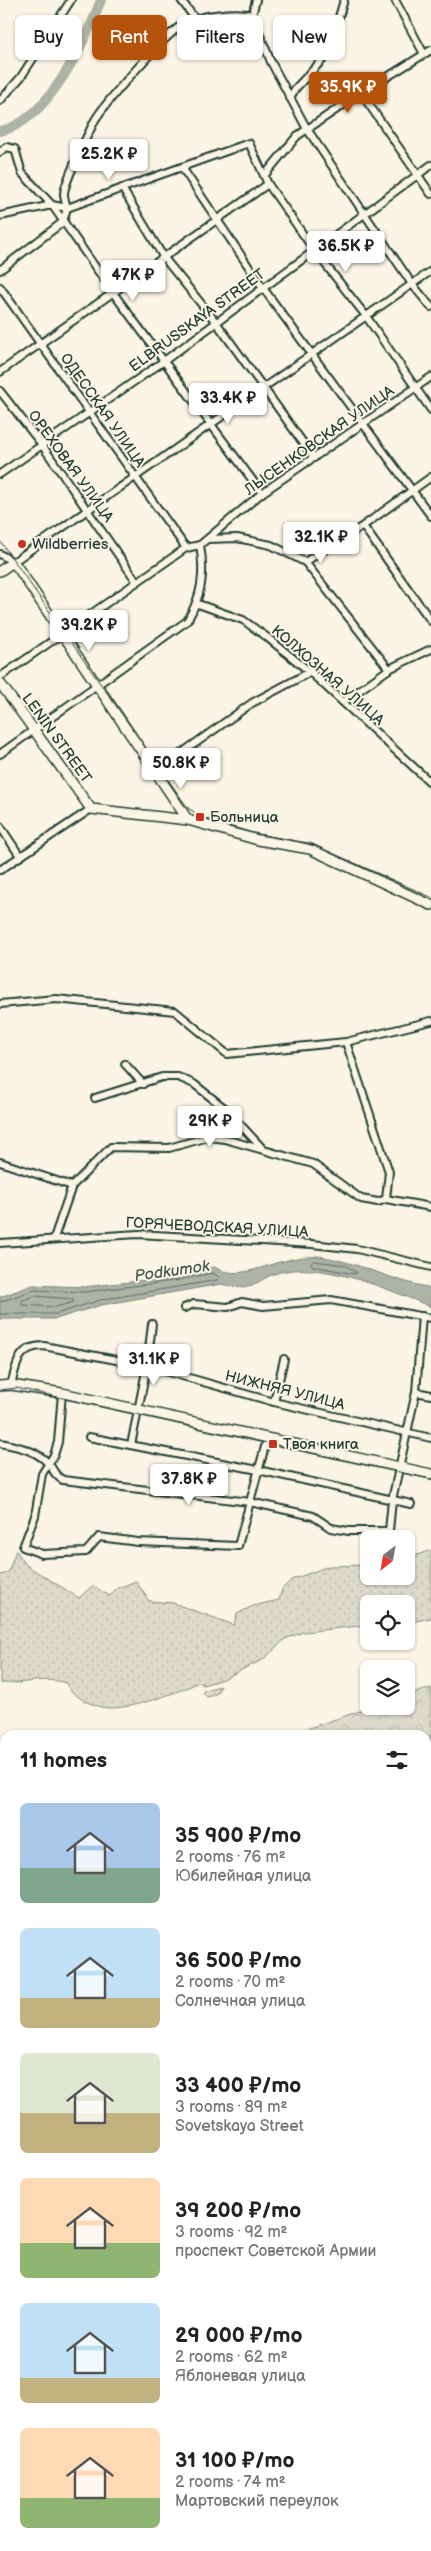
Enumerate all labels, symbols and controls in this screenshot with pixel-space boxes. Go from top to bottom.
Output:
chip: Buy [15,15,82,60]
chip: Rent [92,15,167,60]
chip: Filters [177,15,263,60]
chip: New [273,15,345,60]
pin: 35.9K ₽ [302,72,394,114]
text: 35.9K ₽ [320,78,376,97]
pin: 25.2K ₽ [63,138,155,181]
text: 25.2K ₽ [81,145,137,164]
pin: 36.5K ₽ [300,230,392,273]
text: 36.5K ₽ [318,237,374,256]
pin: 47K ₽ [98,260,168,302]
street label: ELBRUSSKAYA STREET [126,265,269,376]
text: 47K ₽ [112,266,154,285]
street label: ОДЕССКАЯ УЛИЦА [56,349,150,472]
street label: ЛЫСЕНКОВСКАЯ УЛИЦА [240,381,398,500]
pin: 33.4K ₽ [182,382,274,425]
text: 33.4K ₽ [200,389,256,408]
street label: ОРЕХОВАЯ УЛИЦА [24,407,118,527]
pin: 32.1K ₽ [275,522,367,564]
text: 32.1K ₽ [294,528,348,547]
place label: Wildberries [32,535,109,554]
marker: Wildberries [16,538,28,550]
pin: 39.2K ₽ [43,610,135,652]
text: 39.2K ₽ [61,616,117,635]
street label: КОЛХОЗНАЯ УЛИЦА [267,621,389,730]
street label: LENIN STREET [18,690,96,787]
pin: 50.8K ₽ [135,748,227,790]
text: 50.8K ₽ [153,754,209,773]
place label: Больница [210,808,279,827]
marker: Больница [194,811,206,823]
pin: 29K ₽ [175,1106,245,1148]
text: 29K ₽ [188,1112,232,1131]
street label: ГОРЯЧЕВОДСКАЯ УЛИЦА [125,1213,310,1242]
water label: Podkumok [133,1257,212,1286]
pin: 31.1K ₽ [108,1344,200,1386]
text: 31.1K ₽ [129,1350,179,1369]
street label: НИЖНЯЯ УЛИЦА [223,1366,348,1415]
place label: Твоя книга [283,1435,359,1454]
marker: Твоя книга [267,1438,279,1450]
pin: 37.8K ₽ [143,1464,235,1506]
text: 37.8K ₽ [161,1470,217,1489]
north arrow [360,1530,415,1585]
map controls [360,1530,415,1715]
button: locate [360,1595,415,1650]
button: layers [360,1660,415,1715]
icon: filters [383,1746,411,1774]
text: 11 homes [20,1748,107,1773]
icon: home [60,1823,120,1883]
text: 35 900 ₽/mo [175,1823,301,1848]
text: 2 rooms · 76 m² [175,1848,286,1867]
text: Юбилейная улица [175,1867,312,1886]
icon: home [60,1948,120,2008]
text: 36 500 ₽/mo [175,1948,302,1973]
text: 2 rooms · 70 m² [175,1973,285,1992]
text: Солнечная улица [175,1992,305,2011]
icon: home [60,2073,120,2133]
text: 33 400 ₽/mo [175,2073,301,2098]
text: 3 rooms · 89 m² [175,2098,287,2117]
text: Sovetskaya Street [175,2117,304,2136]
icon: home [60,2198,120,2258]
text: 39 200 ₽/mo [175,2198,301,2223]
text: 3 rooms · 92 m² [175,2223,288,2242]
text: проспект Советской Армии [175,2242,377,2261]
icon: home [60,2323,120,2383]
text: 29 000 ₽/mo [175,2323,302,2348]
text: 2 rooms · 62 m² [175,2348,288,2367]
text: Яблоневая улица [175,2367,306,2386]
icon: home [60,2448,120,2508]
text: 31 100 ₽/mo [175,2448,294,2473]
text: 2 rooms · 74 m² [175,2473,286,2492]
text: Мартовский переулок [175,2492,339,2511]

